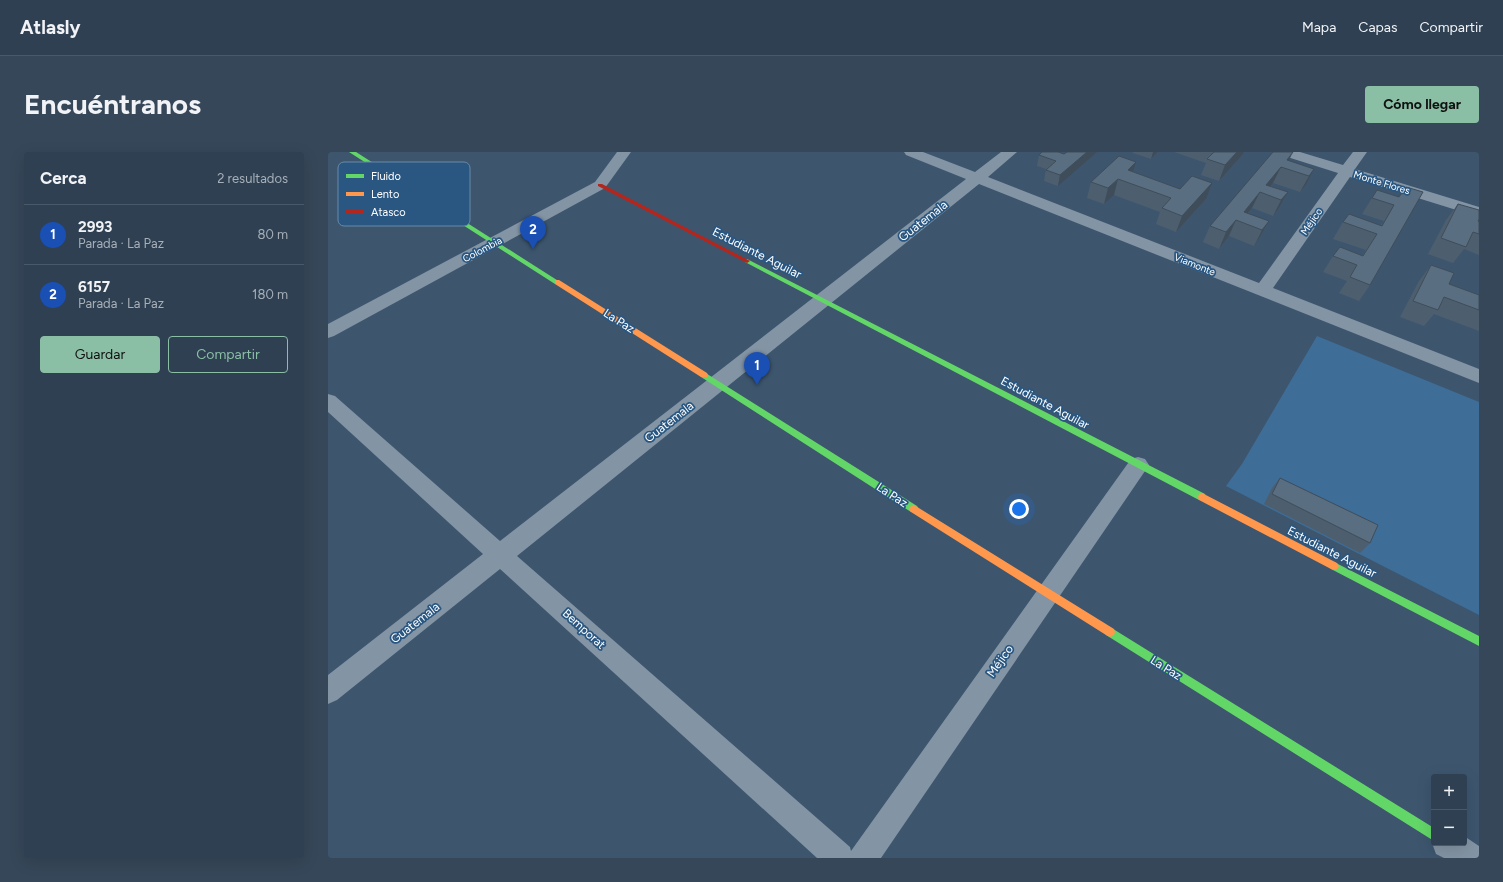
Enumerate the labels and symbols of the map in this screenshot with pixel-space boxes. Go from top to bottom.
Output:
legend [338,162,470,226]
street label: Monte Flores [1352,168,1412,197]
text: Fluido [371,170,401,183]
text: Lento [371,188,399,201]
street label: Guatemala [896,198,950,244]
street label: Méjico [1297,205,1325,237]
text: Atasco [371,206,406,219]
pin: 2 [520,216,546,249]
street label: Estudiante Aguilar [710,225,804,281]
street label: Colombia [460,234,504,265]
street label: Viamonte [1172,250,1218,279]
street label: La Paz [601,306,637,336]
pin: 1 [744,352,770,385]
street label: Estudiante Aguilar [998,374,1092,432]
street label: Guatemala [642,399,696,445]
street label: La Paz [874,480,910,510]
your location [1009,499,1029,519]
street label: Estudiante Aguilar [1285,524,1379,580]
street label: Guatemala [388,600,442,646]
street label: Bemporat [560,606,609,652]
street label: Méjico [984,642,1016,680]
street label: La Paz [1148,653,1184,683]

